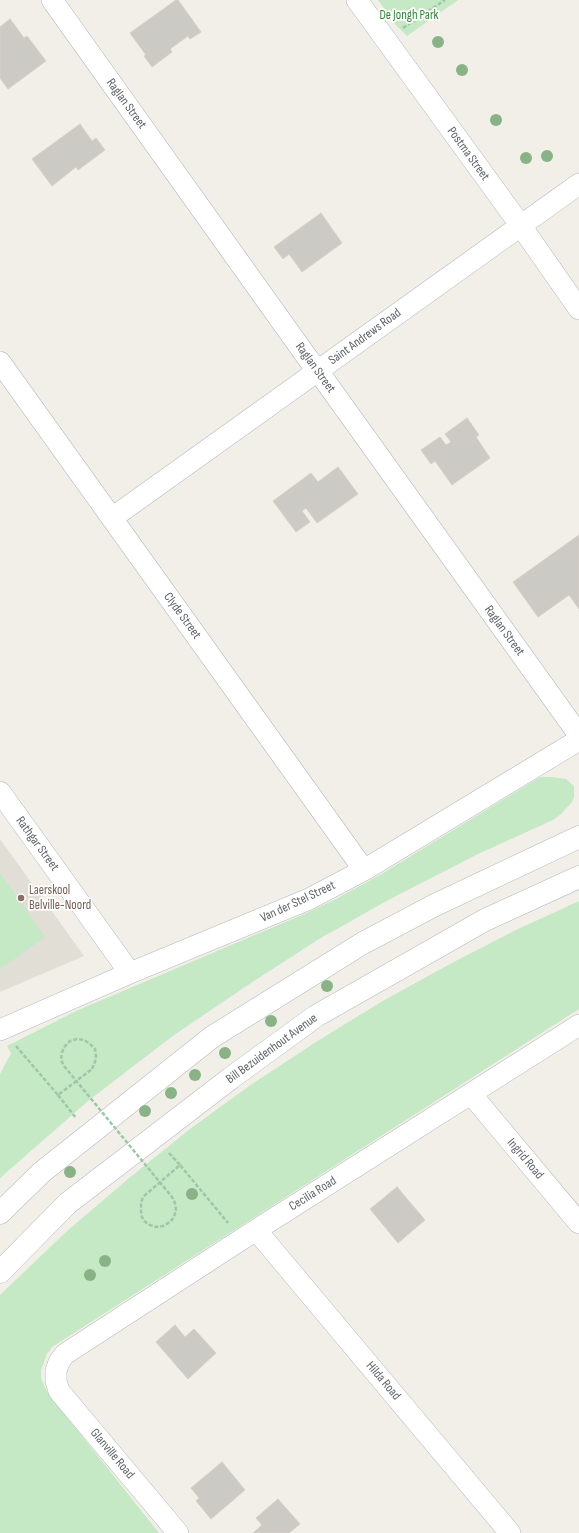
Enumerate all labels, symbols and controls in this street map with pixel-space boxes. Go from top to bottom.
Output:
park label: De Jongh Park [379,8,439,24]
street label: Raglan Street [102,76,150,132]
street label: Postma Street [443,124,493,184]
street label: Saint Andrews Road [326,305,404,369]
street label: Raglan Street [291,340,339,396]
street label: Clyde Street [160,590,204,642]
street label: Raglan Street [480,603,528,659]
street label: Rathgar Street [12,814,62,874]
street label: Van der Stel Street [258,878,338,926]
place label: Laerskool Belville-Noord [29,883,91,914]
marker: Laerskool Belville-Noord [16,893,26,903]
street label: Bill Bezuidenhout Avenue [223,1011,321,1087]
street label: Ingrid Road [503,1135,547,1183]
street label: Cecilia Road [286,1173,340,1215]
street label: Hilda Road [362,1359,404,1403]
street label: Glanville Road [87,1426,137,1482]

